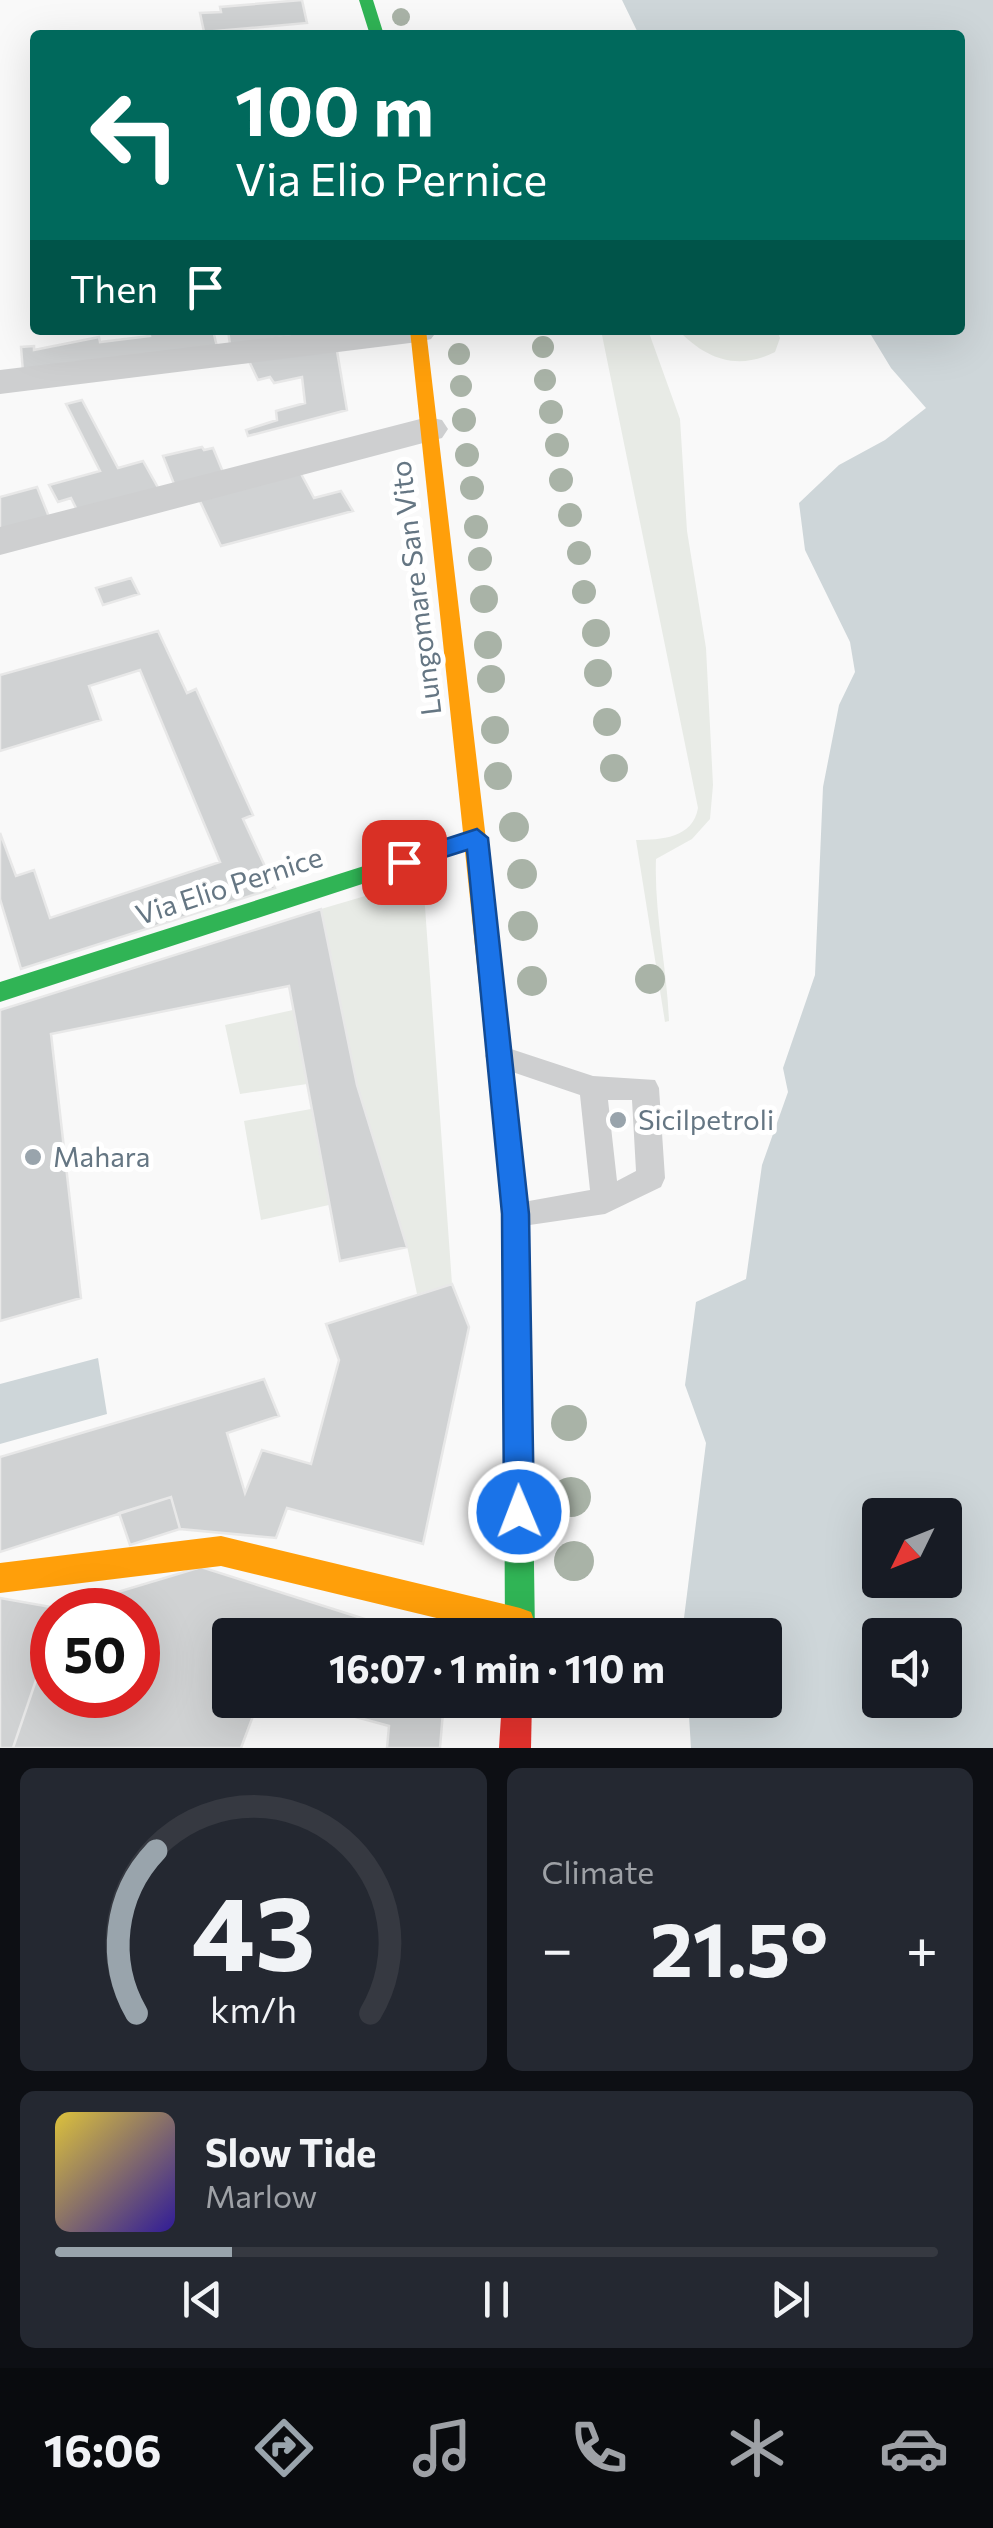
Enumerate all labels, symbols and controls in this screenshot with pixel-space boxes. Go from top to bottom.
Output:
text: 100 m [235,65,434,150]
icon: left [70,70,200,200]
text: Via Elio Pernice [235,150,547,205]
icon: arrive [178,260,233,315]
text: Then [70,264,158,311]
street label: Lungomare San Vito [383,459,447,717]
pin [362,820,447,905]
icon: arrive [377,835,432,890]
street label: Via Elio Pernice [131,839,326,931]
place label: Sicilpetroli [638,1102,774,1136]
marker: Sicilpetroli [607,1109,629,1131]
place label: Mahara [53,1139,150,1173]
marker: Mahara [22,1146,44,1168]
position arrow [467,1460,571,1564]
north arrow [862,1498,962,1598]
map controls [862,1498,962,1718]
speed limit sign: 50 [30,1588,160,1718]
button: sound [862,1618,962,1718]
text: 16:07 · 1 min · 110 m [329,1644,665,1691]
text: Climate [542,1851,654,1891]
text: 43 [191,1865,315,1992]
text: 21.5° [650,1901,828,1992]
text: − [542,1913,573,1980]
text: + [906,1913,938,1980]
text: km/h [210,1987,297,2030]
text: Slow Tide [205,2128,376,2175]
text: Marlow [205,2175,317,2215]
icon: previous [175,2272,230,2327]
icon: pause [469,2272,524,2327]
icon: next [763,2272,818,2327]
icon: directions [249,2413,319,2483]
icon: music [407,2413,477,2483]
icon: phone [564,2413,634,2483]
icon: climate [722,2413,792,2483]
icon: car [879,2413,949,2483]
text: 16:06 [44,2421,161,2476]

